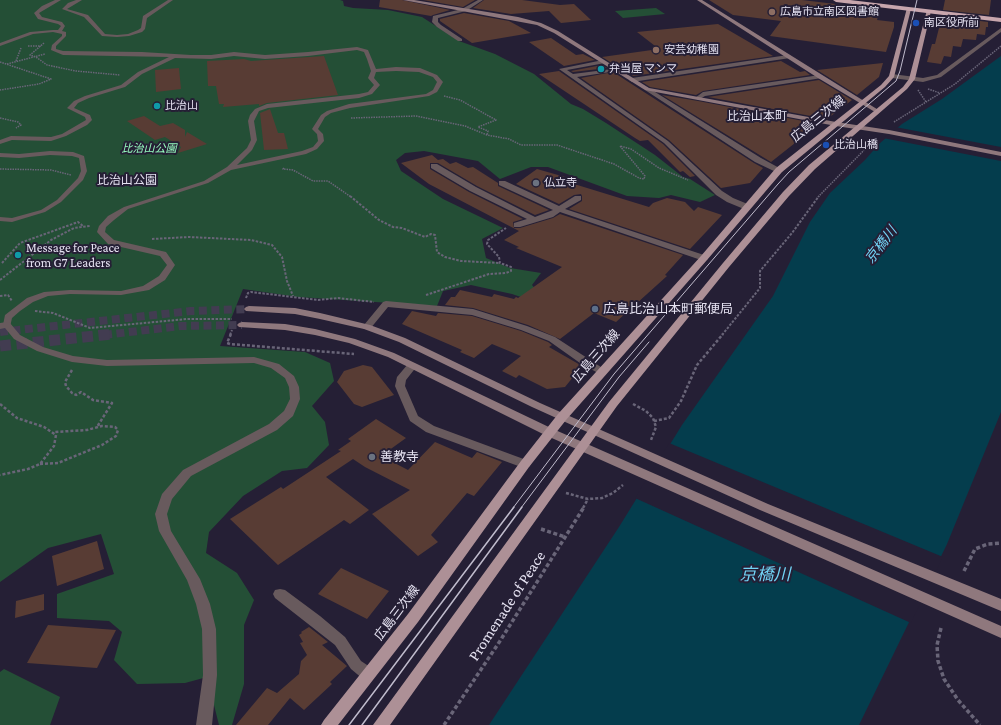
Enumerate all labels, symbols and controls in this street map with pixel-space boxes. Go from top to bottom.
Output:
place label: 広島市立南区図書館 [780,5,879,19]
marker: 広島市立南区図書館 [767,7,777,17]
place label: 南区役所前 [924,16,979,30]
marker: 南区役所前 [911,18,921,28]
place label: 安芸幼稚園 [664,43,719,57]
marker: 安芸幼稚園 [651,45,661,55]
place label: 弁当屋 マンマ [609,62,677,76]
marker: 弁当屋 マンマ [596,64,606,74]
street label: 広島三次線 [788,92,848,146]
place label: 比治山 [165,99,198,113]
marker: 比治山 [152,101,162,111]
district label: 比治山本町 [727,109,787,123]
place label: 比治山橋 [834,138,878,152]
marker: 比治山橋 [821,140,831,150]
park label: 比治山公園 [122,142,176,156]
district label: 比治山公園 [97,173,157,187]
place label: 仏立寺 [544,176,577,190]
marker: 仏立寺 [531,178,541,188]
water label: 京橋川 [862,223,900,267]
place label: Message for Peace from G7 Leaders [26,240,119,271]
marker: Message for Peace from G7 Leaders [13,250,23,260]
place label: 広島比治山本町郵便局 [603,301,733,317]
marker: 広島比治山本町郵便局 [590,304,600,314]
street label: 広島三次線 [569,326,623,386]
place label: 善教寺 [380,449,419,465]
marker: 善教寺 [367,452,377,462]
street label: Promenade of Peace [464,547,550,665]
water label: 京橋川 [740,565,790,585]
street label: 広島三次線 [371,582,423,644]

